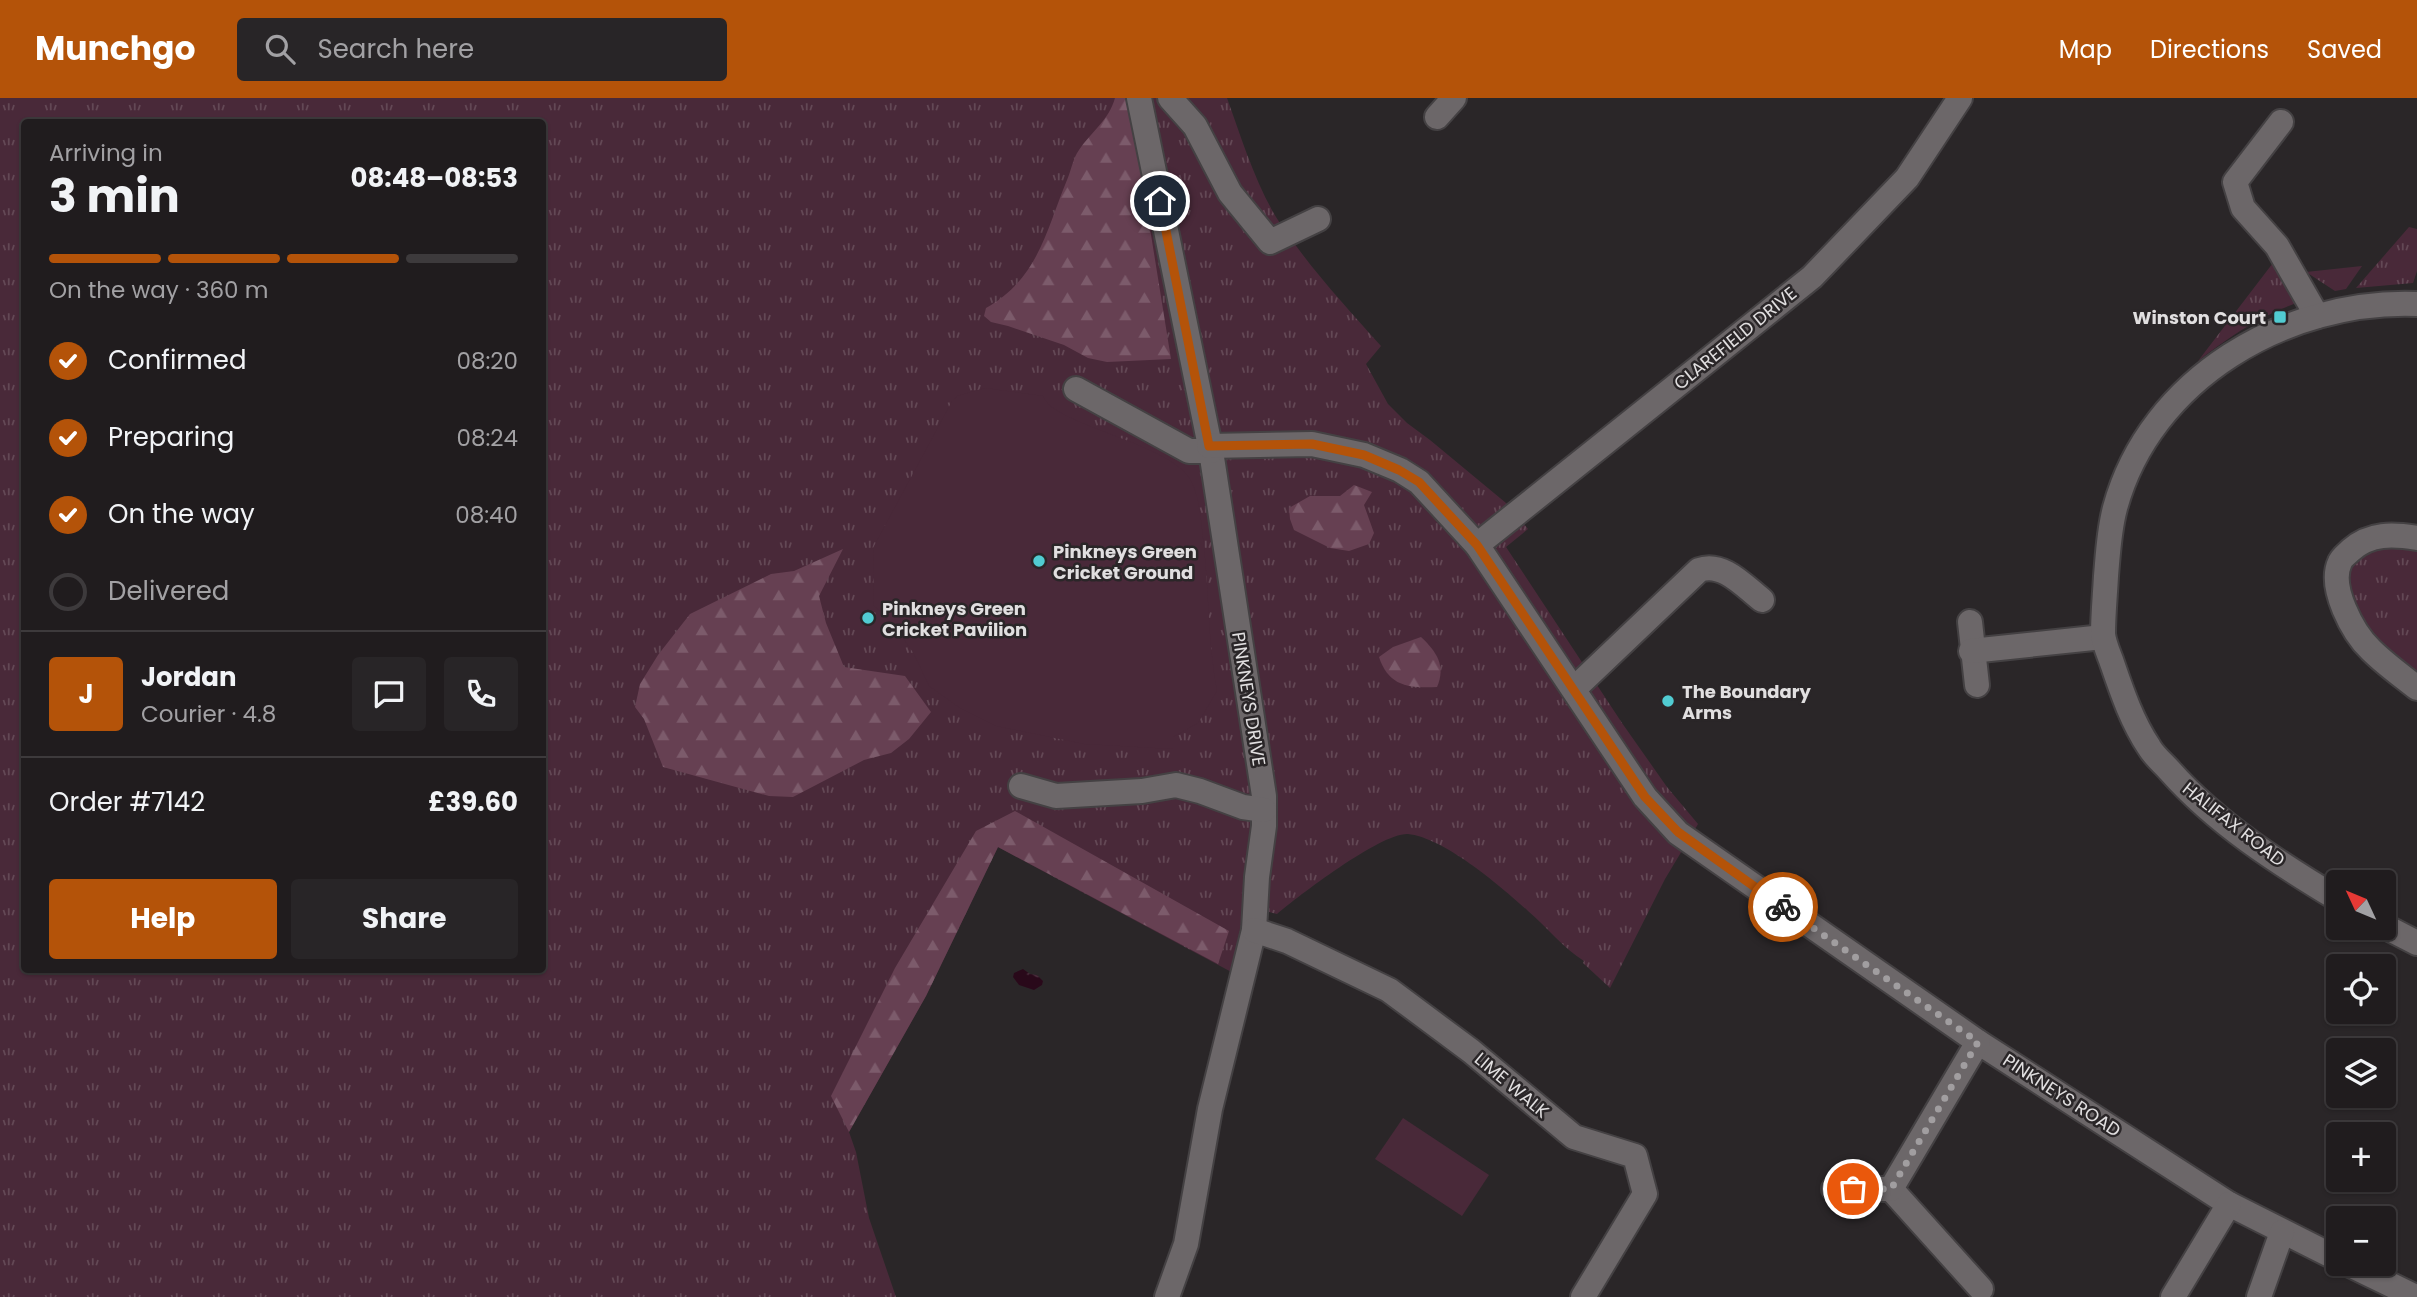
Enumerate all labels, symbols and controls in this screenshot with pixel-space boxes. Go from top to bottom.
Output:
search box [237,18,727,81]
text: Munchgo [35,25,195,72]
icon: search [261,30,299,68]
text: Search here [317,31,474,67]
text: Map [2059,33,2112,66]
text: Directions [2150,33,2269,66]
text: Saved [2307,33,2382,66]
text: Arriving in [49,137,163,169]
text: 08:48–08:53 [350,160,518,196]
text: 3 min [49,164,180,228]
pin [1130,171,1190,231]
icon: home [1141,182,1179,220]
text: On the way · 360 m [49,274,268,306]
street label: CLAREFIELD DRIVE [1668,281,1802,395]
place label: Winston Court [2133,305,2266,330]
marker: Winston Court [2272,309,2288,325]
icon: check [49,342,87,380]
text: Confirmed [108,342,246,378]
text: 08:20 [456,345,518,377]
icon: check [49,419,87,457]
text: Preparing [108,419,234,455]
text: 08:24 [456,422,518,454]
icon: check [49,496,87,534]
text: On the way [108,496,255,532]
text: 08:40 [455,499,518,531]
place label: Pinkneys Green Cricket Ground [1053,539,1197,585]
marker: Pinkneys Green Cricket Ground [1031,553,1047,569]
text: Delivered [108,573,229,609]
place label: Pinkneys Green Cricket Pavilion [882,596,1027,642]
marker: Pinkneys Green Cricket Pavilion [860,610,876,626]
street label: PINKNEYS DRIVE [1226,630,1272,768]
button: chat [352,657,426,731]
button: phone [444,657,518,731]
text: Jordan [141,659,237,695]
text: J [78,676,94,712]
place label: The Boundary Arms [1682,679,1811,725]
marker: The Boundary Arms [1660,693,1676,709]
text: Courier · 4.8 [141,698,276,730]
street label: HALIFAX ROAD [2177,776,2291,872]
text: Order #7142 [49,784,205,820]
text: £39.60 [428,784,518,820]
north arrow [2326,870,2396,940]
map controls [2326,870,2396,1276]
courier [1748,872,1818,942]
button: Help [49,879,277,959]
button: Share [291,879,518,959]
icon: bike [1764,888,1802,926]
button: locate [2326,954,2396,1024]
button: layers [2326,1038,2396,1108]
street label: LIME WALK [1469,1046,1555,1124]
street label: PINKNEYS ROAD [1998,1047,2126,1143]
button: + [2326,1122,2396,1192]
pin [1823,1159,1883,1219]
icon: bag [1834,1170,1872,1208]
button: − [2326,1206,2396,1276]

